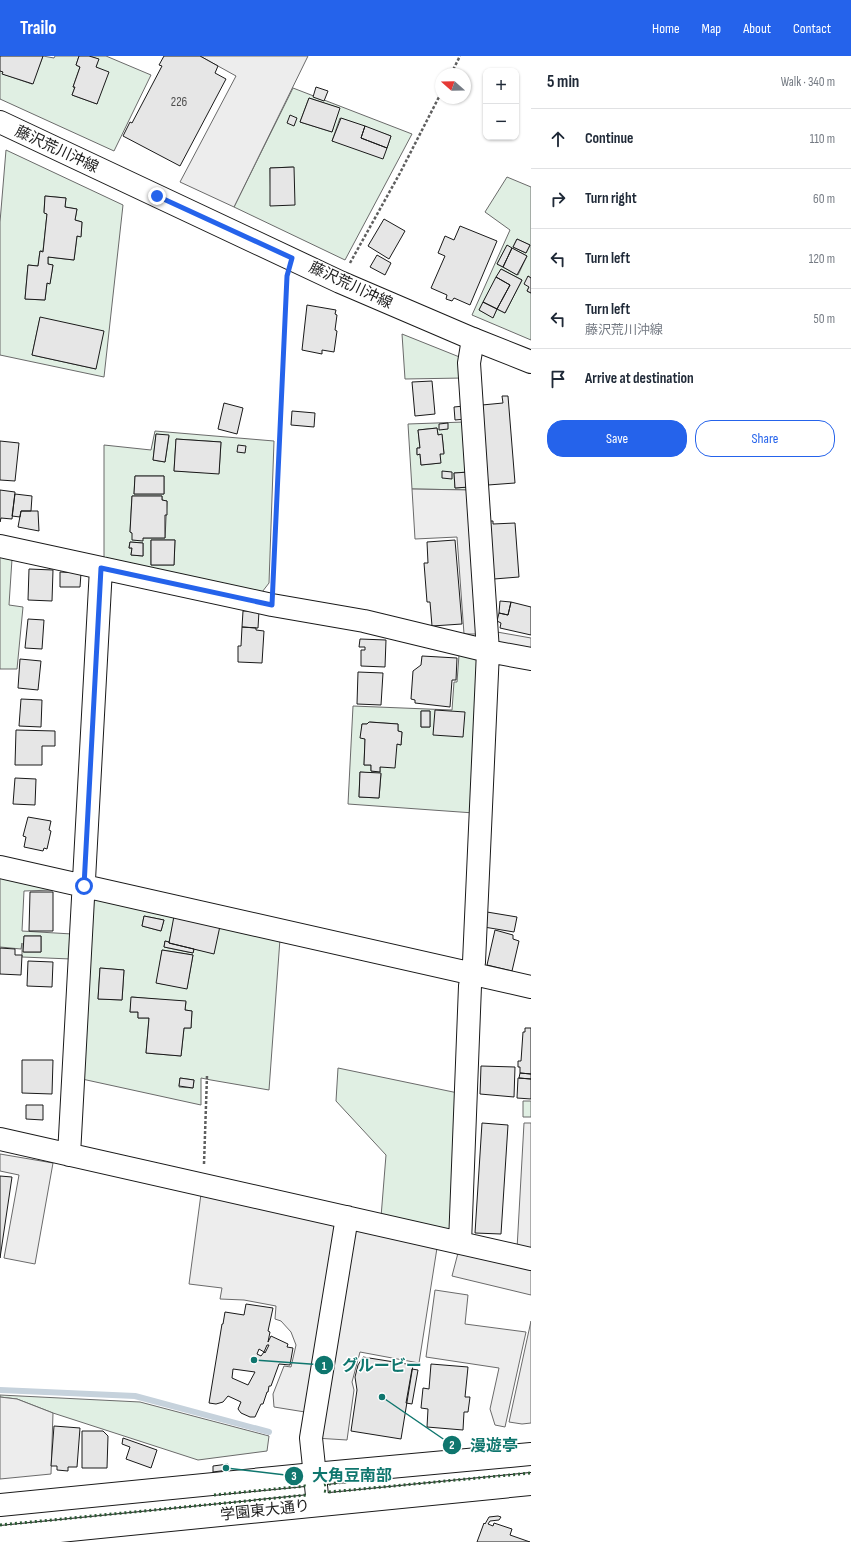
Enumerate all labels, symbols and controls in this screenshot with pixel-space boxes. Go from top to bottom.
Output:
text: Trailo [20,17,57,40]
text: Home [652,20,680,37]
text: Map [702,20,721,37]
text: About [743,20,771,37]
text: Contact [793,20,831,37]
north arrow [435,68,471,104]
map controls [483,68,519,140]
button: + [483,68,519,104]
text: 5 min [547,72,579,92]
text: Walk · 340 m [781,74,835,90]
house number: 226 [171,94,188,110]
button: − [483,104,519,140]
street label: 藤沢荒川沖線 [12,122,102,177]
icon: ahead [547,128,569,150]
text: Continue [585,129,634,148]
text: 110 m [810,131,835,147]
route end [148,187,166,205]
icon: right [547,188,569,210]
text: Turn right [585,189,637,208]
text: 60 m [813,191,835,207]
icon: left [547,248,569,270]
text: Turn left [585,249,630,268]
text: 120 m [809,251,835,267]
street label: 藤沢荒川沖線 [306,258,396,313]
text: Turn left [585,300,630,319]
icon: left [547,308,569,330]
text: 50 m [814,311,835,327]
text: 藤沢荒川沖線 [585,322,663,338]
icon: arrive [547,368,569,390]
text: Arrive at destination [585,369,694,388]
button: Save [547,420,687,457]
button: Share [695,420,835,457]
route start [75,877,93,895]
callout: グルービー [314,1351,430,1379]
text: グルービー [342,1356,422,1376]
text: 1 [322,1359,327,1374]
callout: 漫遊亭 [442,1431,526,1459]
text: 漫遊亭 [470,1436,518,1456]
text: 2 [449,1438,455,1453]
callout: 大角豆南部 [284,1462,400,1490]
text: 大角豆南部 [312,1467,392,1486]
text: 3 [291,1469,297,1484]
street label: 学園東大通り [219,1496,311,1525]

